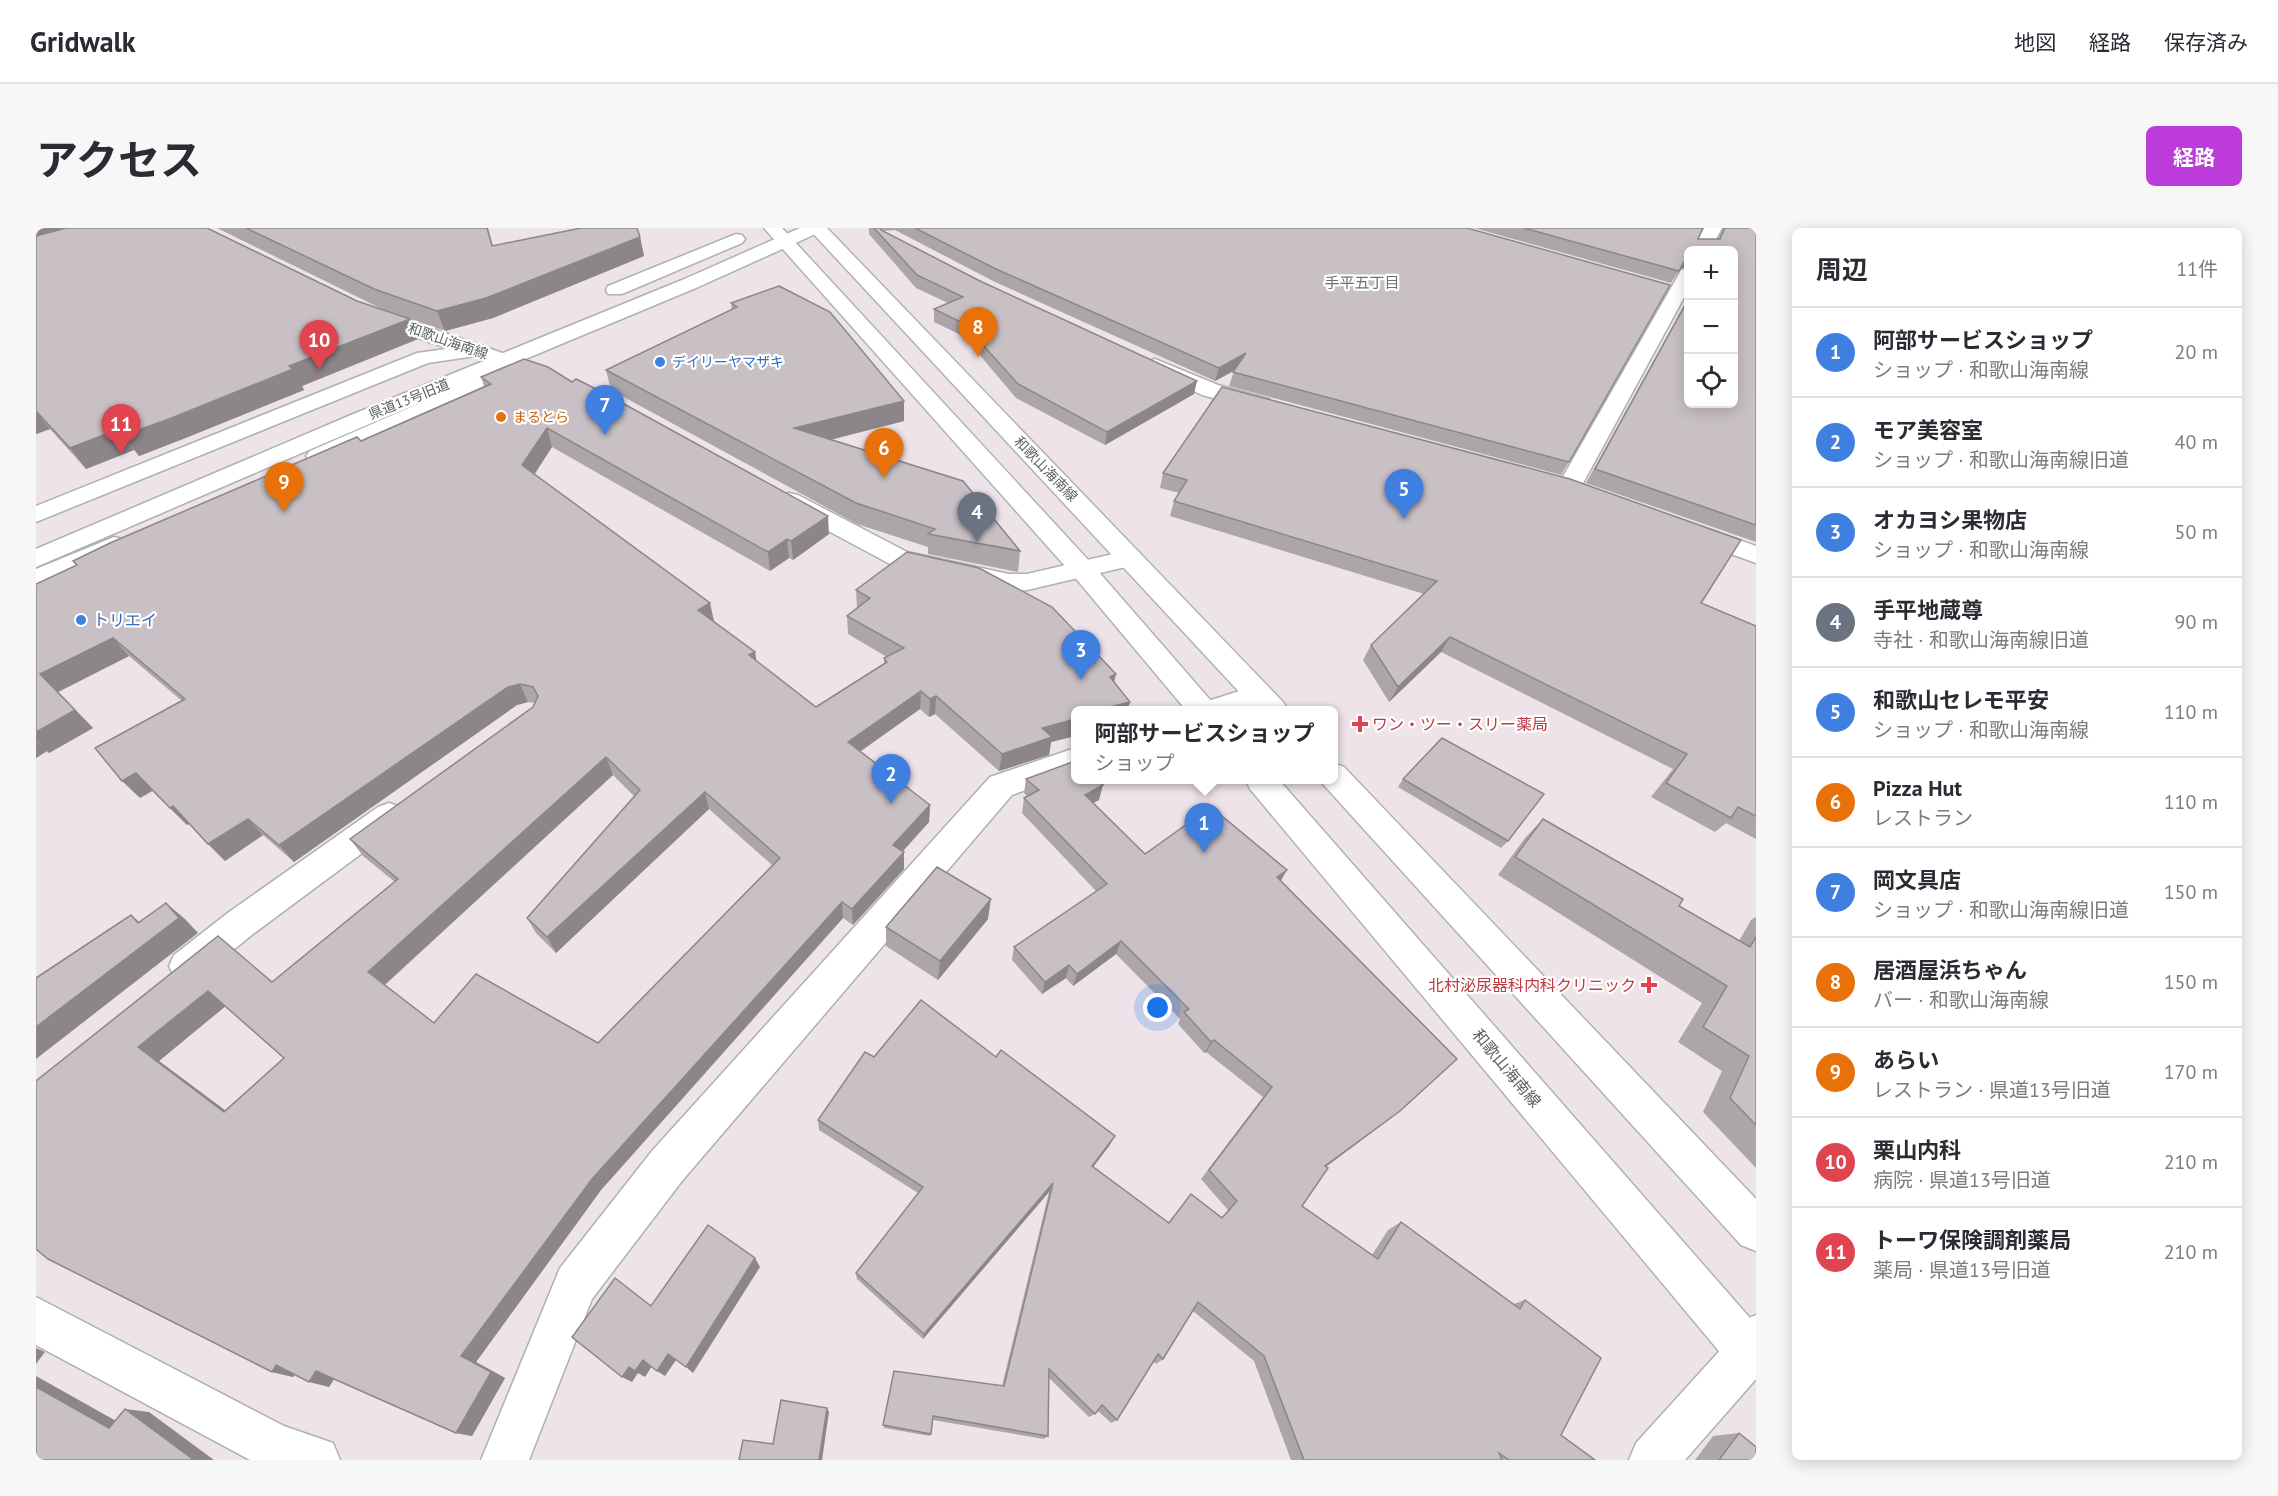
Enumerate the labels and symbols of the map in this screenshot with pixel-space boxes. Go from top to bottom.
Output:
district label: 手平五丁目 [1324,273,1400,292]
pin: 8 [958,308,998,357]
street label: 和歌山海南線 [405,319,491,363]
pin: 10 [300,320,338,370]
place label: デイリーヤマザキ [672,353,784,371]
marker: デイリーヤマザキ [653,355,667,369]
street label: 県道13号旧道 [366,375,452,423]
pin: 7 [586,386,624,435]
pin: 11 [102,404,140,454]
place label: まるとら [513,408,569,426]
marker: まるとら [494,410,508,424]
pin: 6 [864,428,904,478]
street label: 和歌山海南線 [1010,433,1082,505]
pin: 9 [264,462,304,512]
pin: 5 [1384,470,1424,519]
pin: 4 [958,492,996,542]
place label: トリエイ [93,610,157,630]
marker: トリエイ [74,613,88,627]
pin: 3 [1062,630,1100,680]
place label: ワン・ツー・スリー薬局 [1372,714,1548,734]
marker: ワン・ツー・スリー薬局 [1353,717,1367,731]
pin: 2 [872,754,910,804]
pin: 1 [1184,804,1224,853]
place label: 北村泌尿器科内科クリニック [1428,975,1636,995]
marker: 北村泌尿器科内科クリニック [1640,976,1658,994]
your location [1143,993,1172,1022]
street label: 和歌山海南線 [1468,1025,1546,1111]

